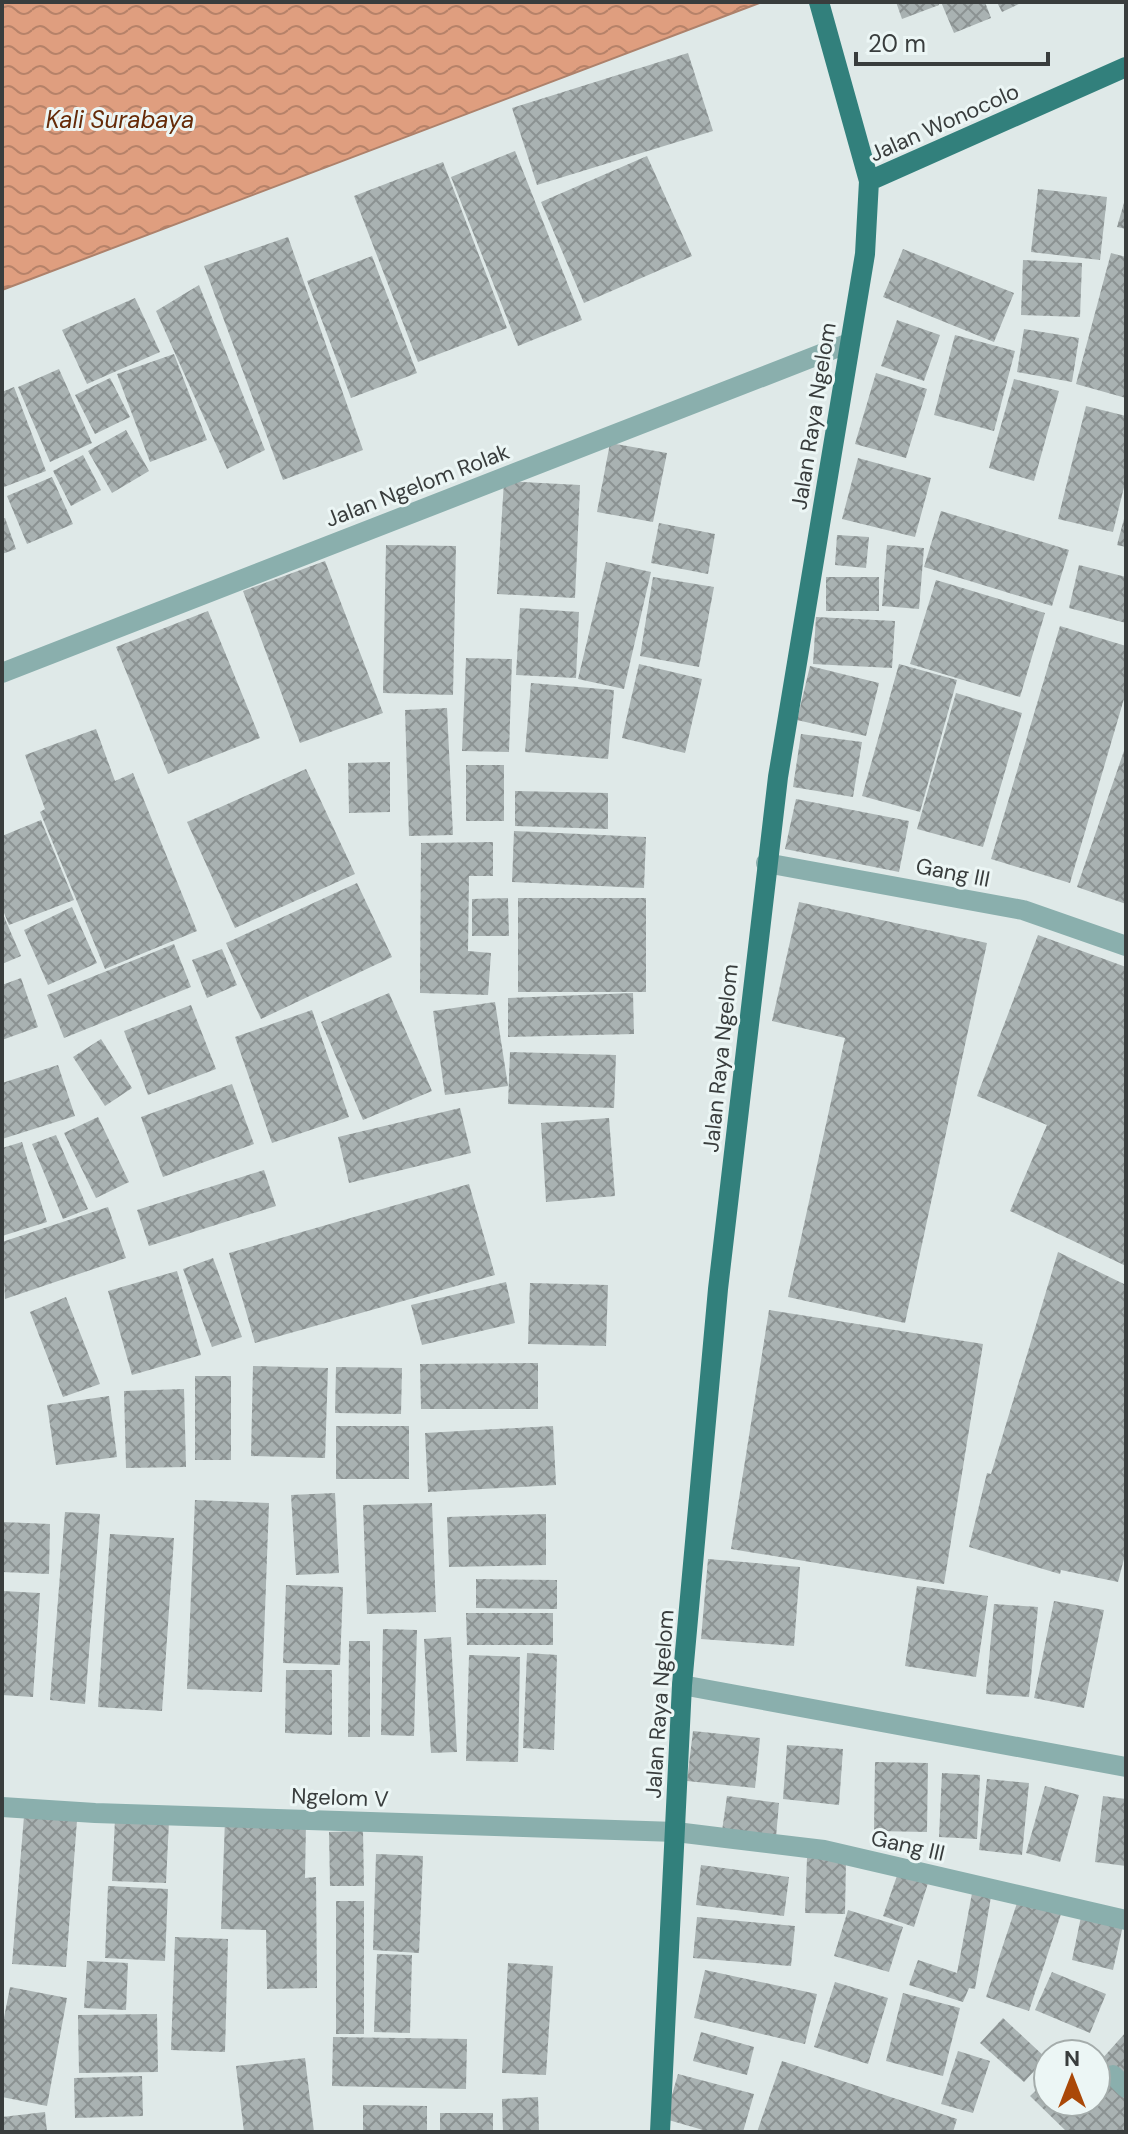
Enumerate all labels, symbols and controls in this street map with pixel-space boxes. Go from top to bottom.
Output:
scale bar [856,16,1048,66]
text: 20 m [868,28,926,59]
street label: Jalan Wonocolo [865,77,1024,168]
water label: Kali Surabaya [46,104,194,135]
street label: Jalan Raya Ngelom [784,320,843,512]
street label: Jalan Ngelom Rolak [321,437,513,534]
street label: Gang III [913,851,992,894]
street label: Jalan Raya Ngelom [696,962,745,1154]
street label: Jalan Raya Ngelom [638,1609,681,1799]
street label: Ngelom V [291,1781,390,1814]
street label: Gang III [868,1823,948,1868]
north arrow [1032,2038,1112,2118]
text: N [1064,2044,1080,2073]

